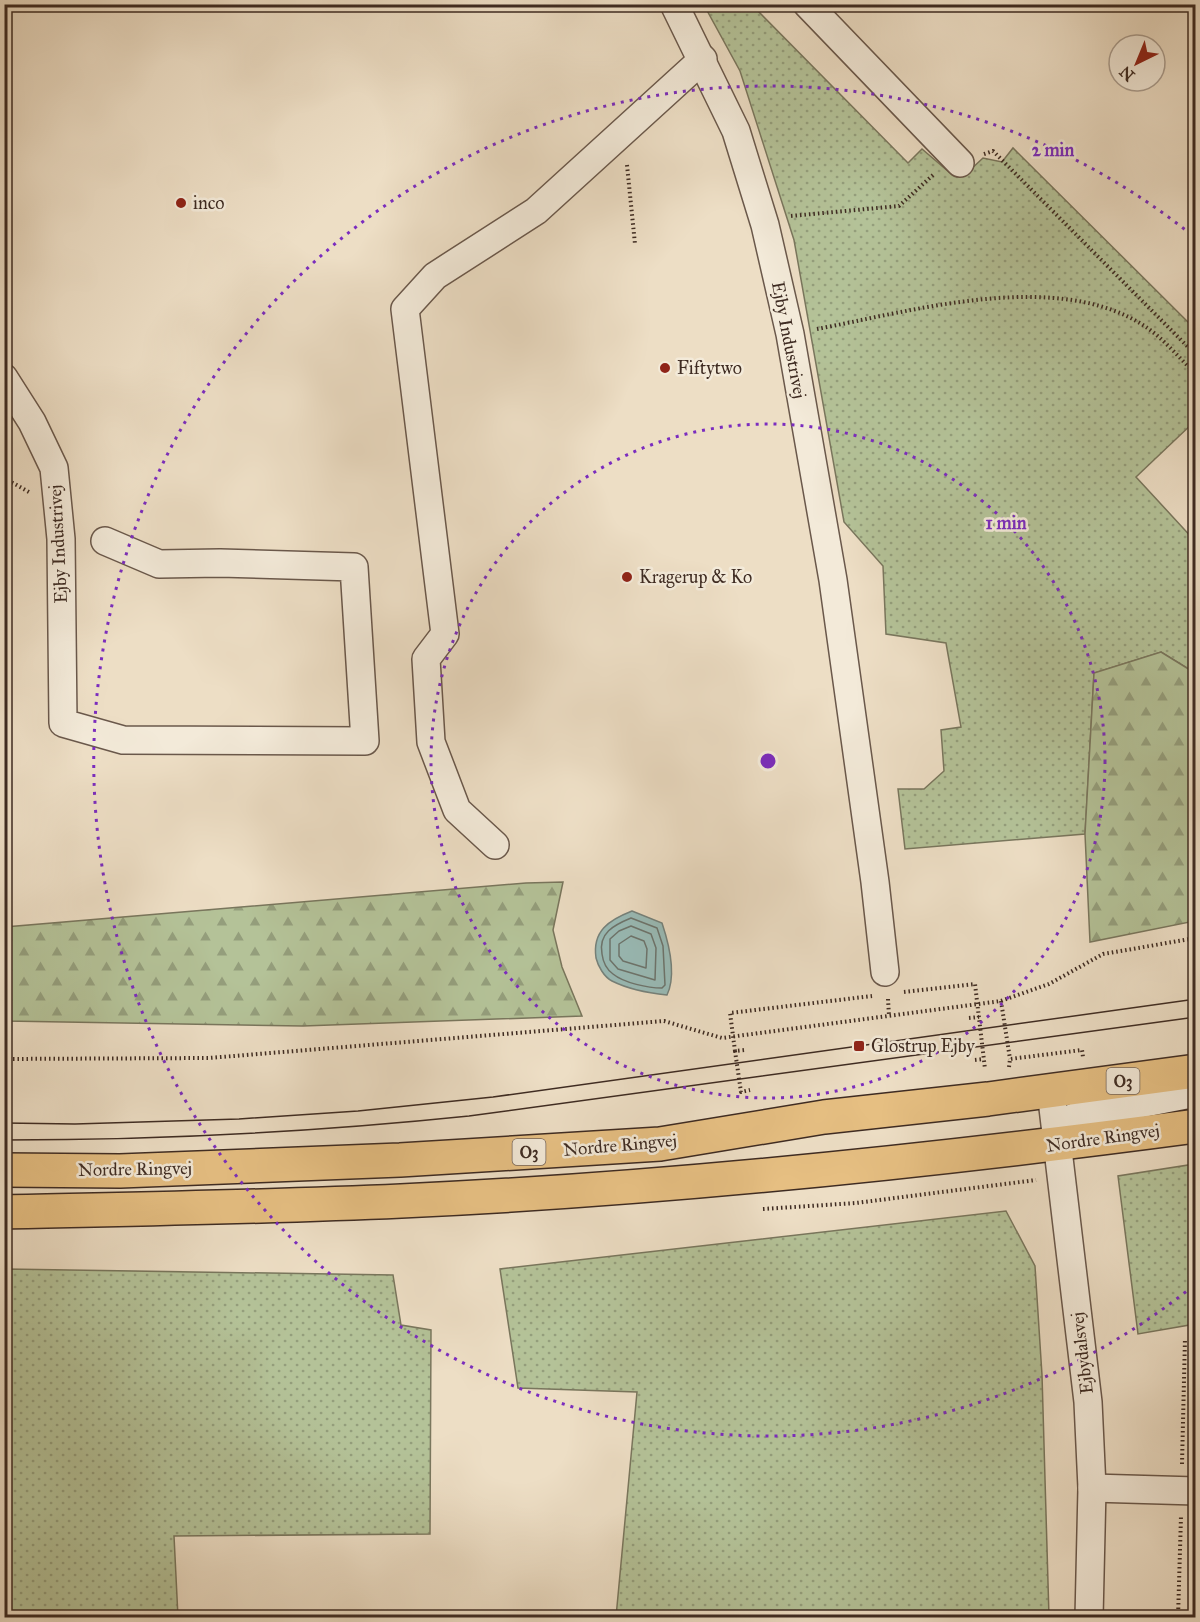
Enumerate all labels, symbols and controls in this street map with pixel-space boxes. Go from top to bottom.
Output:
north arrow [1107,33,1167,93]
text: N [1115,62,1139,85]
text: 2 min [1032,139,1075,161]
place label: inco [193,192,225,214]
marker: inco [174,196,188,210]
street label: Ejby Industrivej [767,280,811,400]
place label: Fiftytwo [677,357,742,379]
marker: Fiftytwo [658,361,672,375]
street label: Ejby Industrivej [44,484,72,604]
text: 1 min [986,512,1027,534]
place label: Kragerup & Ko [639,566,752,589]
marker: Kragerup & Ko [620,570,634,584]
centre of rings [758,751,778,771]
place label: Glostrup Ejby [871,1035,975,1057]
marker: Glostrup Ejby [852,1039,866,1053]
road number: O3 [1106,1068,1140,1094]
street label: Nordre Ringvej [1045,1119,1161,1158]
street label: Nordre Ringvej [562,1129,678,1162]
road number: O3 [512,1139,546,1165]
street label: Nordre Ringvej [78,1157,192,1182]
street label: Ejbydalsvej [1066,1311,1098,1395]

